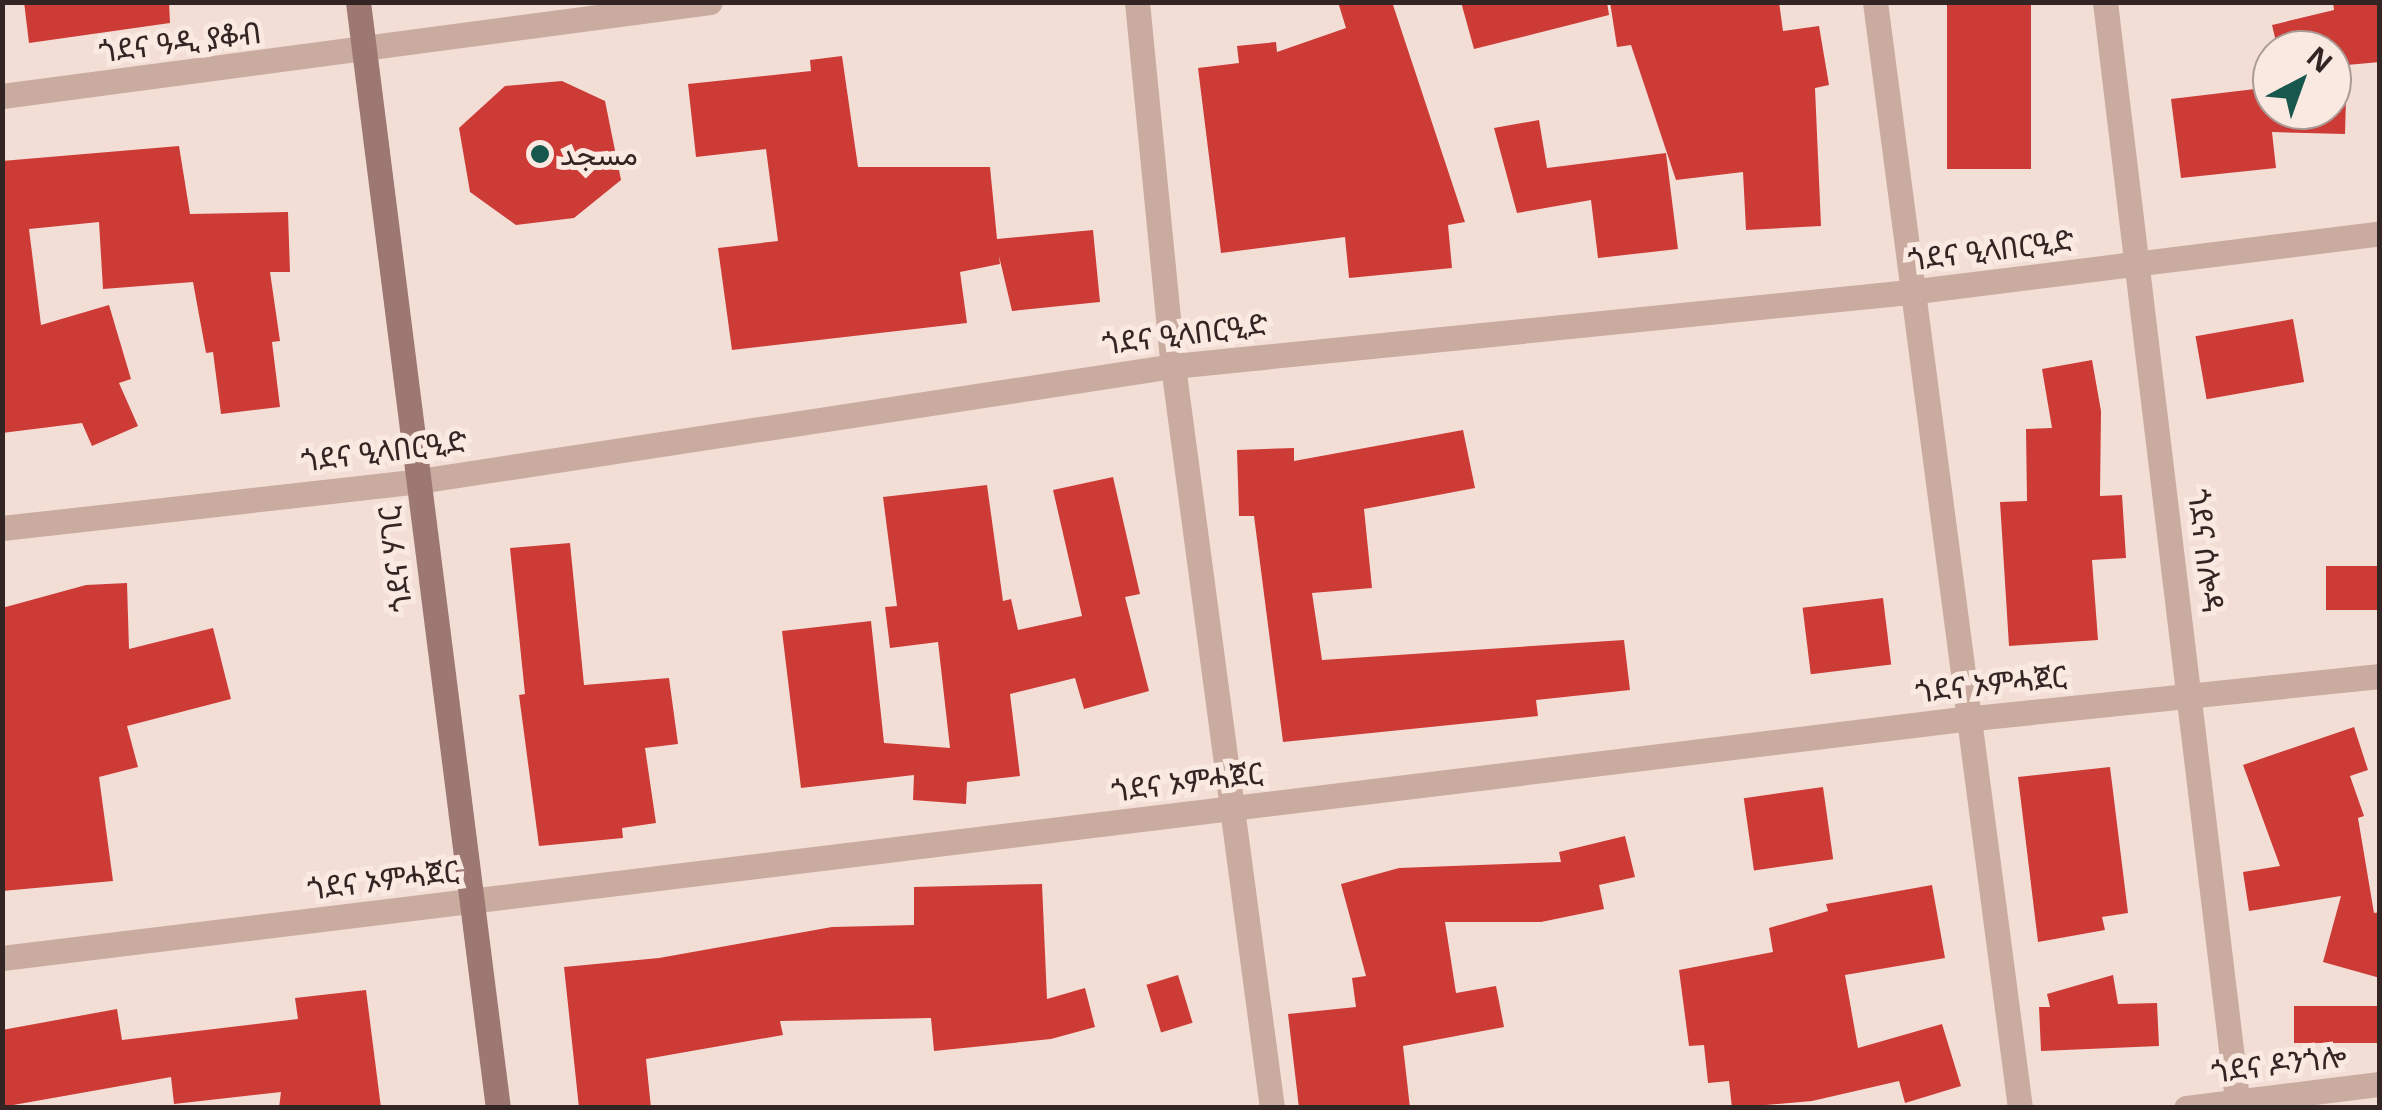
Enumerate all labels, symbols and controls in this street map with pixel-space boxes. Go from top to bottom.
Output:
street label: ጎደና ዓዲ ያቆብ [97,14,263,70]
north arrow [2252,30,2352,130]
text: N [2299,37,2341,81]
place label: مسجد [560,136,638,172]
marker: مسجد [529,143,551,165]
street label: ጎደና ዒላበርዒድ [1906,222,2076,278]
street label: ጎደና ዒላበርዒድ [1100,306,1270,362]
street label: ጎደና ዒላበርዒድ [299,423,469,479]
street label: ጎደና ሰሎዳ [2181,487,2231,615]
street label: ጎደና ሃገር [371,504,419,614]
street label: ጎደና ኦምሓጀር [1913,658,2069,710]
street label: ጎደና ኦምሓጀር [1109,755,1265,809]
street label: ጎደና ኦምሓጀር [305,853,461,907]
street label: ጎደና ዶንጎሎ [2209,1038,2349,1090]

